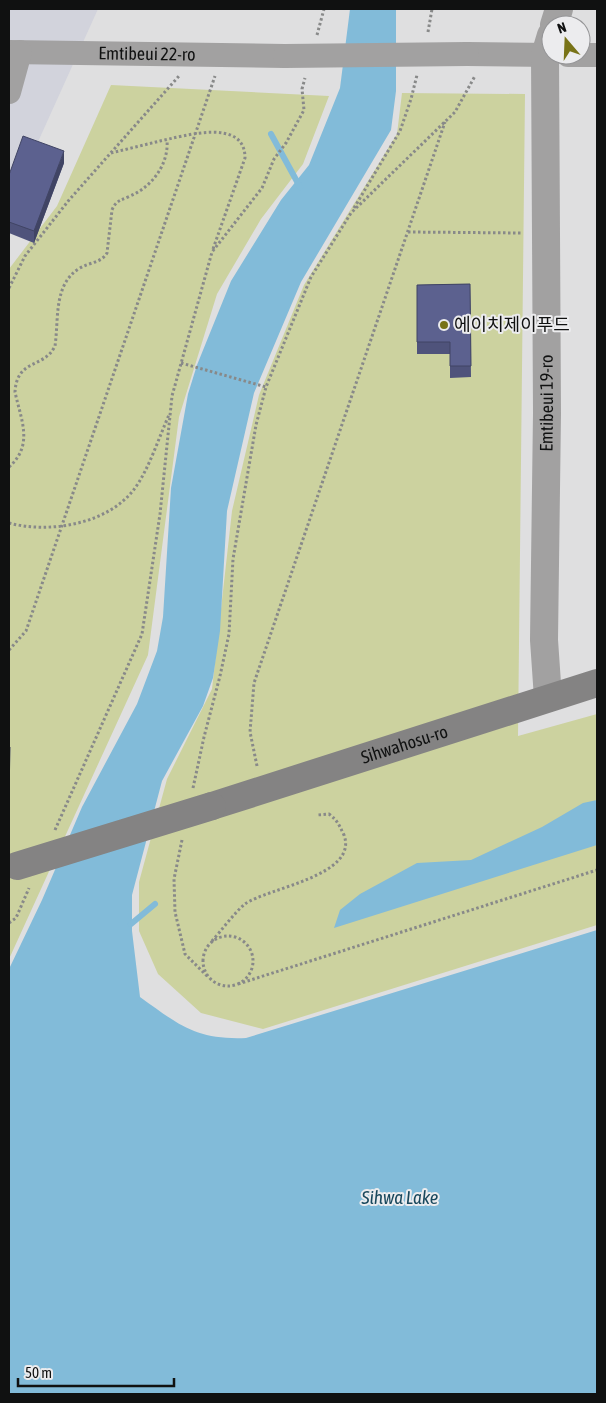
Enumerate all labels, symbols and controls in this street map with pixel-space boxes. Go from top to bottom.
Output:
north arrow [541,15,591,65]
text: N [555,19,568,37]
street label: Emtibeui 22-ro [98,42,196,65]
place label: 에이치제이푸드 [454,314,570,335]
marker: 에이치제이푸드 [438,319,450,331]
street label: Emtibeui 19-ro [535,354,557,452]
street label: Sihwahosu-ro [358,720,450,768]
water label: Sihwa Lake [361,1186,438,1208]
scale bar [18,1356,174,1388]
text: 50 m [25,1364,52,1381]

